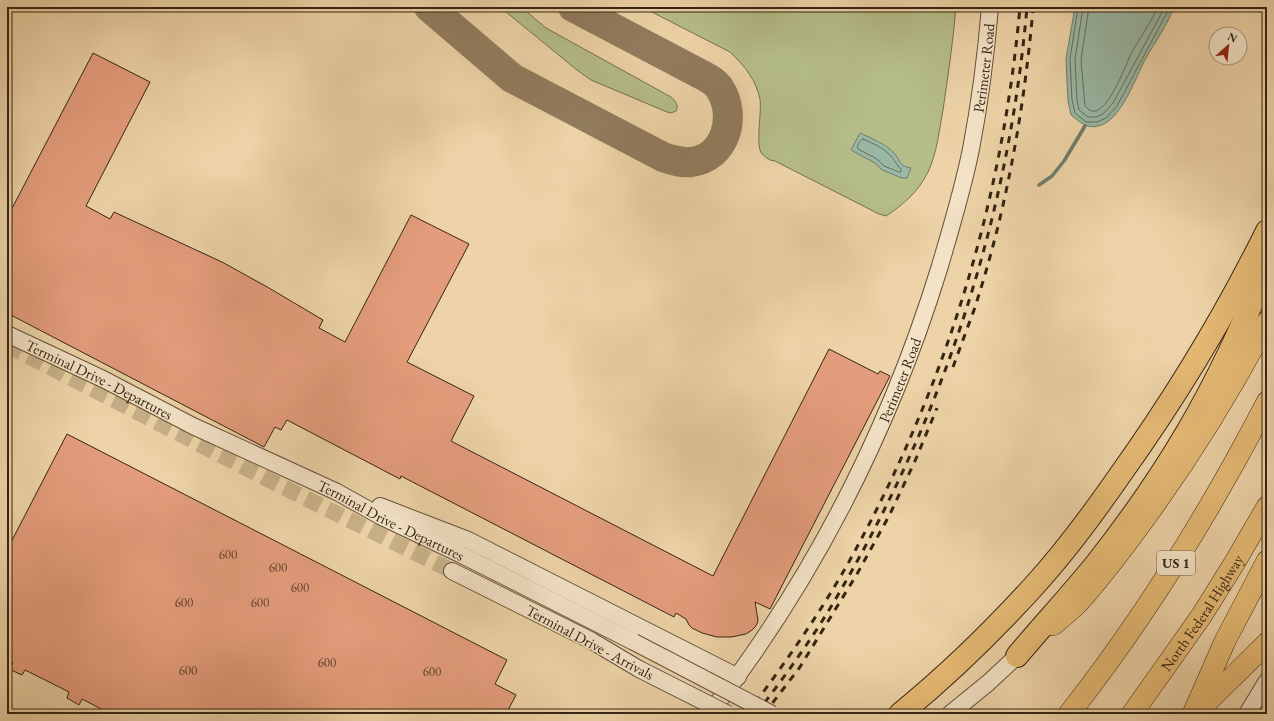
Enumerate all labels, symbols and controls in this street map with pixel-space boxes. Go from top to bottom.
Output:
street label: Perimeter Road [968,22,998,114]
north arrow [1208,26,1248,66]
text: N [1225,29,1240,45]
street label: Perimeter Road [874,334,925,425]
street label: Terminal Drive - Departures [23,335,176,423]
street label: Terminal Drive - Departures [315,475,468,564]
house number: 600 [219,546,237,563]
street label: North Federal Highway [1156,551,1247,675]
road number: US 1 [1157,551,1195,575]
house number: 600 [269,559,287,576]
house number: 600 [291,579,309,596]
house number: 600 [175,594,193,611]
house number: 600 [251,594,269,611]
street label: Terminal Drive - Arrivals [523,600,657,684]
house number: 600 [318,654,336,671]
house number: 600 [179,662,197,679]
house number: 600 [423,663,441,680]

